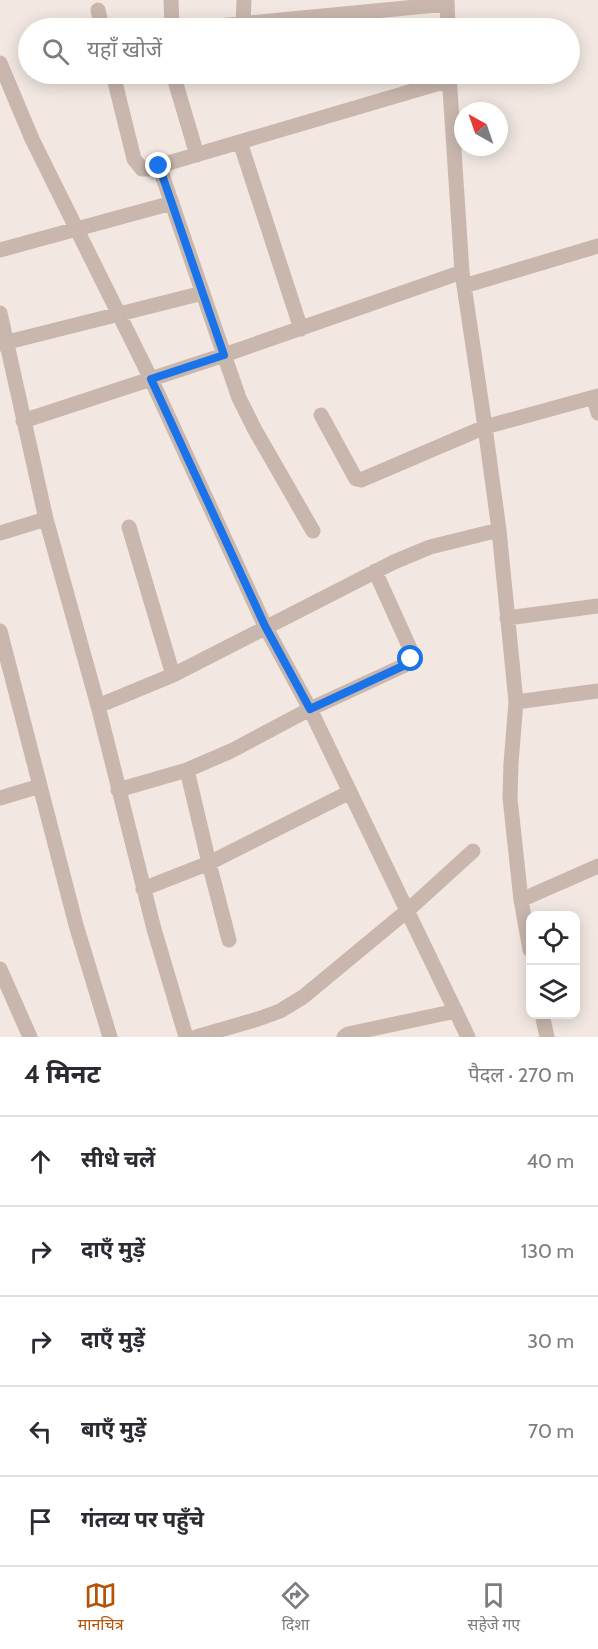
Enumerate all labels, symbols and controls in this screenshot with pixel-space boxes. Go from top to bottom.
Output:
search box [18,18,580,84]
icon: search [39,35,72,68]
text: यहाँ खोजें [87,36,162,63]
north arrow [454,102,508,156]
route end [145,152,171,178]
route start [397,645,423,671]
map controls [526,911,580,1019]
button: locate [526,911,580,965]
button: layers [526,965,580,1019]
text: 4 मिनट [24,1058,101,1090]
text: पैदल · 270 m [468,1063,574,1087]
icon: ahead [24,1145,57,1178]
text: सीधे चलें [81,1146,155,1173]
text: 40 m [526,1149,574,1173]
icon: right [24,1235,57,1268]
text: दाएँ मुड़ें [81,1236,145,1263]
text: 130 m [521,1239,574,1263]
icon: right [24,1325,57,1358]
text: दाएँ मुड़ें [81,1326,145,1353]
text: 30 m [527,1329,574,1353]
icon: left [24,1415,57,1448]
text: बाएँ मुड़ें [81,1416,146,1443]
text: 70 m [528,1419,574,1443]
icon: arrive [24,1505,57,1538]
text: गंतव्य पर पहुँचे [81,1506,204,1533]
tab: मानचित्र [78,1579,124,1637]
tab: दिशा [279,1579,312,1637]
tab: सहेजे गए [468,1579,520,1637]

